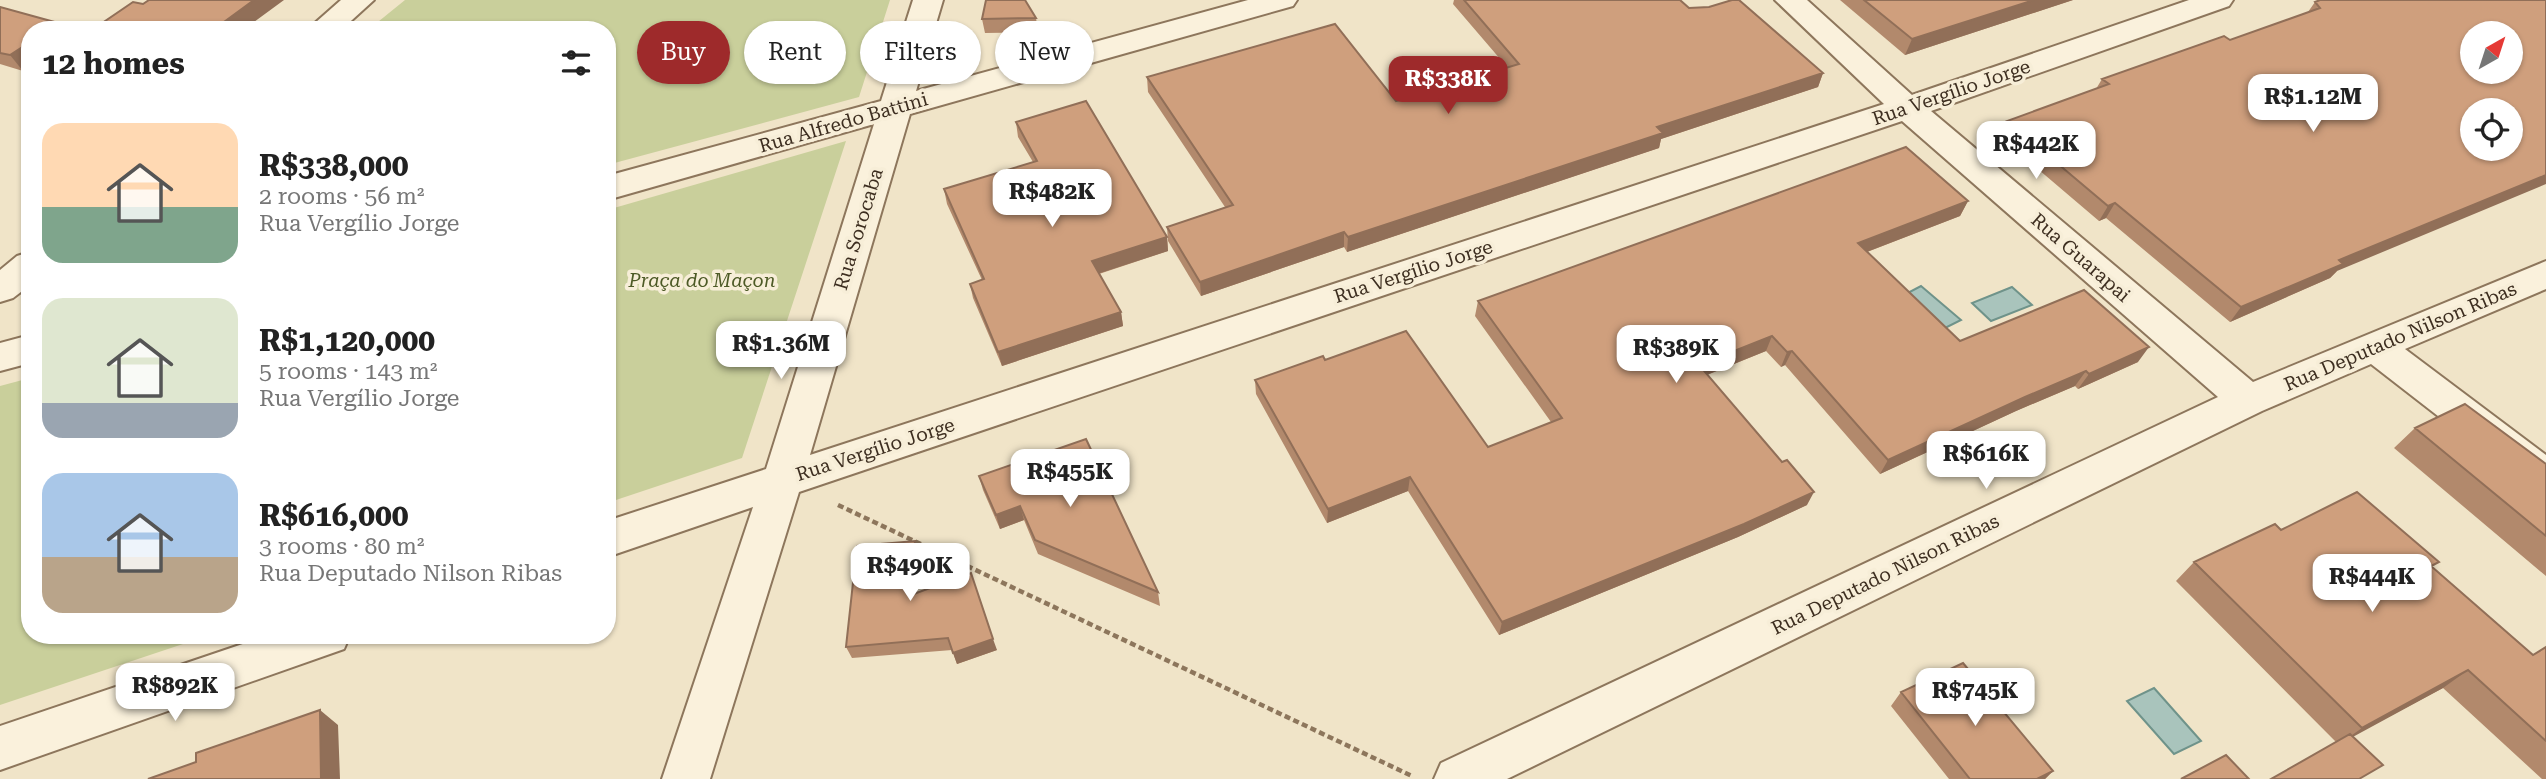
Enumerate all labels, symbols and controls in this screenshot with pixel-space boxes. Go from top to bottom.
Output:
chip: Buy [637,21,730,84]
chip: Rent [744,21,846,84]
chip: Filters [860,21,981,84]
chip: New [995,21,1094,84]
north arrow [2460,21,2524,84]
map controls [2460,21,2523,161]
icon: filters [557,44,595,82]
text: 12 homes [42,46,185,81]
street label: Rua Vergílio Jorge [1869,55,2033,130]
pin: R$338K [1391,57,1505,116]
text: R$338K [1405,65,1491,92]
pin: R$1.12M [2248,74,2378,134]
text: R$1.12M [2264,83,2362,110]
street label: Rua Alfredo Battini [756,87,930,158]
button: locate [2460,98,2523,161]
pin: R$442K [1979,122,2093,181]
text: R$442K [1993,130,2079,157]
text: R$338,000 [259,148,409,183]
icon: home [98,151,182,235]
street label: Rua Sorocaba [829,165,888,293]
pin: R$482K [995,170,1109,229]
text: R$482K [1009,178,1095,205]
text: 2 rooms · 56 m² [259,183,425,210]
street label: Rua Guarapai [2026,208,2135,307]
text: Rua Vergílio Jorge [259,210,460,237]
street label: Rua Vergílio Jorge [1331,235,1495,308]
park label: Praça do Maçon [628,269,776,292]
street label: Rua Deputado Nilson Ribas [2280,277,2520,396]
pin: R$1.36M [716,322,846,381]
text: R$1,120,000 [259,323,435,358]
icon: home [98,326,182,410]
pin: R$389K [1619,326,1733,385]
text: R$1.36M [732,330,830,357]
text: R$389K [1633,334,1719,361]
text: 5 rooms · 143 m² [259,358,437,385]
text: Rua Vergílio Jorge [259,385,460,412]
street label: Rua Vergílio Jorge [793,413,957,486]
pin: R$616K [1929,432,2043,491]
text: R$616K [1943,440,2029,467]
pin: R$455K [1013,449,1127,509]
text: R$455K [1027,458,1113,485]
text: R$616,000 [259,498,409,533]
icon: home [98,501,182,585]
street label: Rua Deputado Nilson Ribas [1768,509,2003,640]
text: 3 rooms · 80 m² [259,533,425,560]
pin: R$490K [853,544,967,603]
text: R$490K [867,552,953,579]
pin: R$444K [2315,554,2429,614]
text: Rua Deputado Nilson Ribas [259,560,562,587]
text: R$444K [2329,563,2415,590]
pin: R$892K [118,664,232,723]
pin: R$745K [1918,668,2032,728]
text: R$892K [132,672,218,699]
text: R$745K [1932,677,2018,704]

